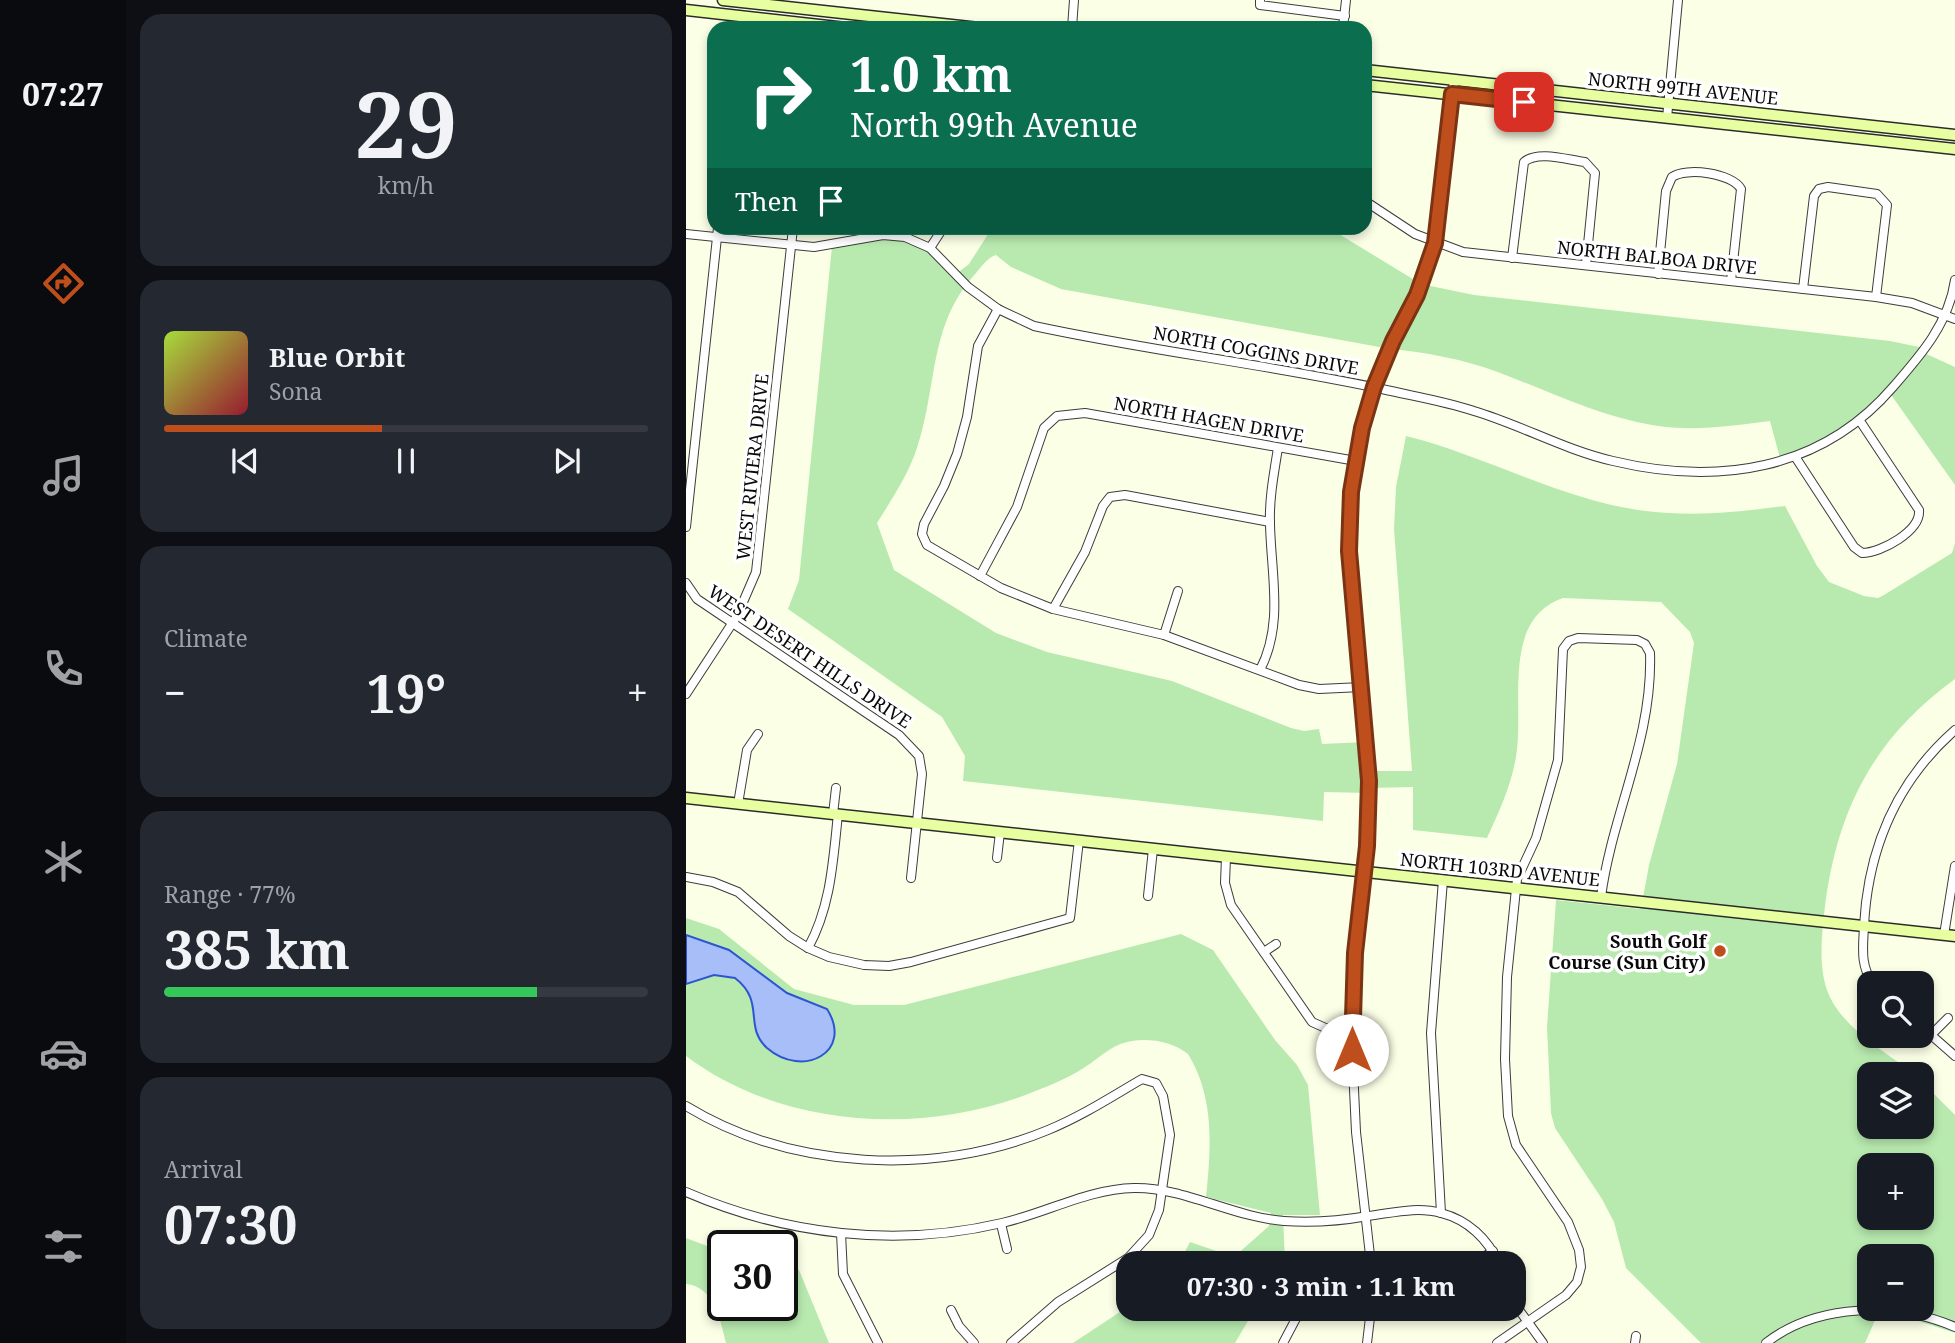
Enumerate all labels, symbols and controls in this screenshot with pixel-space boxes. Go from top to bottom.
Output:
text: 1.0 km [850,40,1012,106]
icon: right [735,49,826,140]
text: 29 [355,61,457,185]
street label: NORTH 99TH AVENUE [1587,66,1779,110]
text: 07:27 [22,72,104,115]
pin [1494,72,1554,132]
icon: arrive [1505,83,1543,121]
text: North 99th Avenue [850,103,1138,146]
text: km/h [378,169,434,201]
icon: arrive [812,182,850,220]
text: Then [735,183,798,219]
street label: NORTH BALBOA DRIVE [1556,235,1758,279]
icon: directions [39,259,88,308]
street label: NORTH COGGINS DRIVE [1151,320,1361,380]
text: Blue Orbit [269,339,405,375]
street label: WEST RIVIERA DRIVE [730,372,774,562]
text: Sona [269,375,323,407]
street label: NORTH HAGEN DRIVE [1112,390,1306,448]
icon: previous [226,442,264,480]
icon: pause [387,442,425,480]
icon: next [548,442,586,480]
icon: music [39,451,88,500]
street label: WEST DESERT HILLS DRIVE [704,579,916,733]
text: Climate [164,622,248,654]
icon: phone [39,644,88,693]
text: 19° [367,657,446,728]
text: − [164,666,186,718]
text: + [627,666,648,718]
icon: climate [39,837,88,886]
street label: NORTH 103RD AVENUE [1399,847,1601,891]
text: Range · 77% [164,878,296,910]
text: 385 km [164,913,350,984]
place label: South Golf Course (Sun City) [1548,929,1708,974]
marker: South Golf Course (Sun City) [1712,943,1728,959]
map controls [1857,971,1934,1321]
button: search [1857,971,1934,1048]
position arrow [1315,1013,1389,1087]
icon: car [39,1029,88,1078]
button: layers [1857,1062,1934,1139]
text: Arrival [164,1153,243,1185]
button: + [1857,1153,1934,1230]
text: 07:30 [164,1188,297,1259]
icon: filters [39,1222,88,1271]
speed limit sign: 30 [707,1230,798,1321]
button: − [1857,1244,1934,1321]
text: 07:30 · 3 min · 1.1 km [1187,1268,1455,1304]

